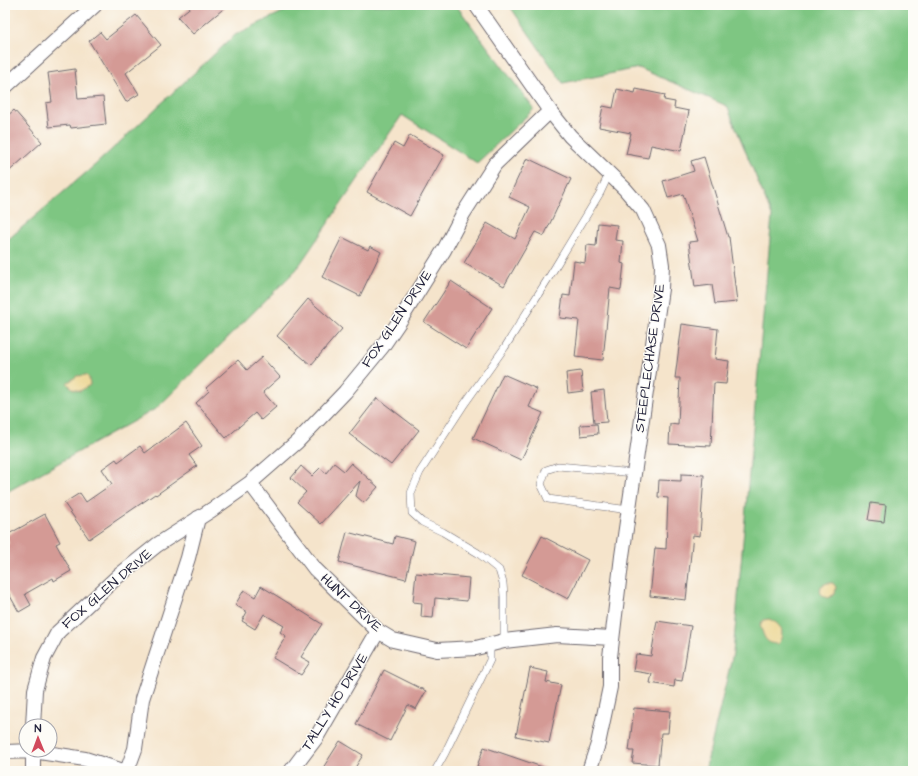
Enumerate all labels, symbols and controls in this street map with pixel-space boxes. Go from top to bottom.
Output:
street label: FOX GLEN DRIVE [357,266,437,372]
street label: STEEPLECHASE DRIVE [630,282,670,434]
street label: FOX GLEN DRIVE [58,544,157,634]
street label: HUNT DRIVE [316,569,387,637]
street label: TALLY HO DRIVE [297,649,373,755]
north arrow [18,718,58,758]
text: N [34,721,42,736]

